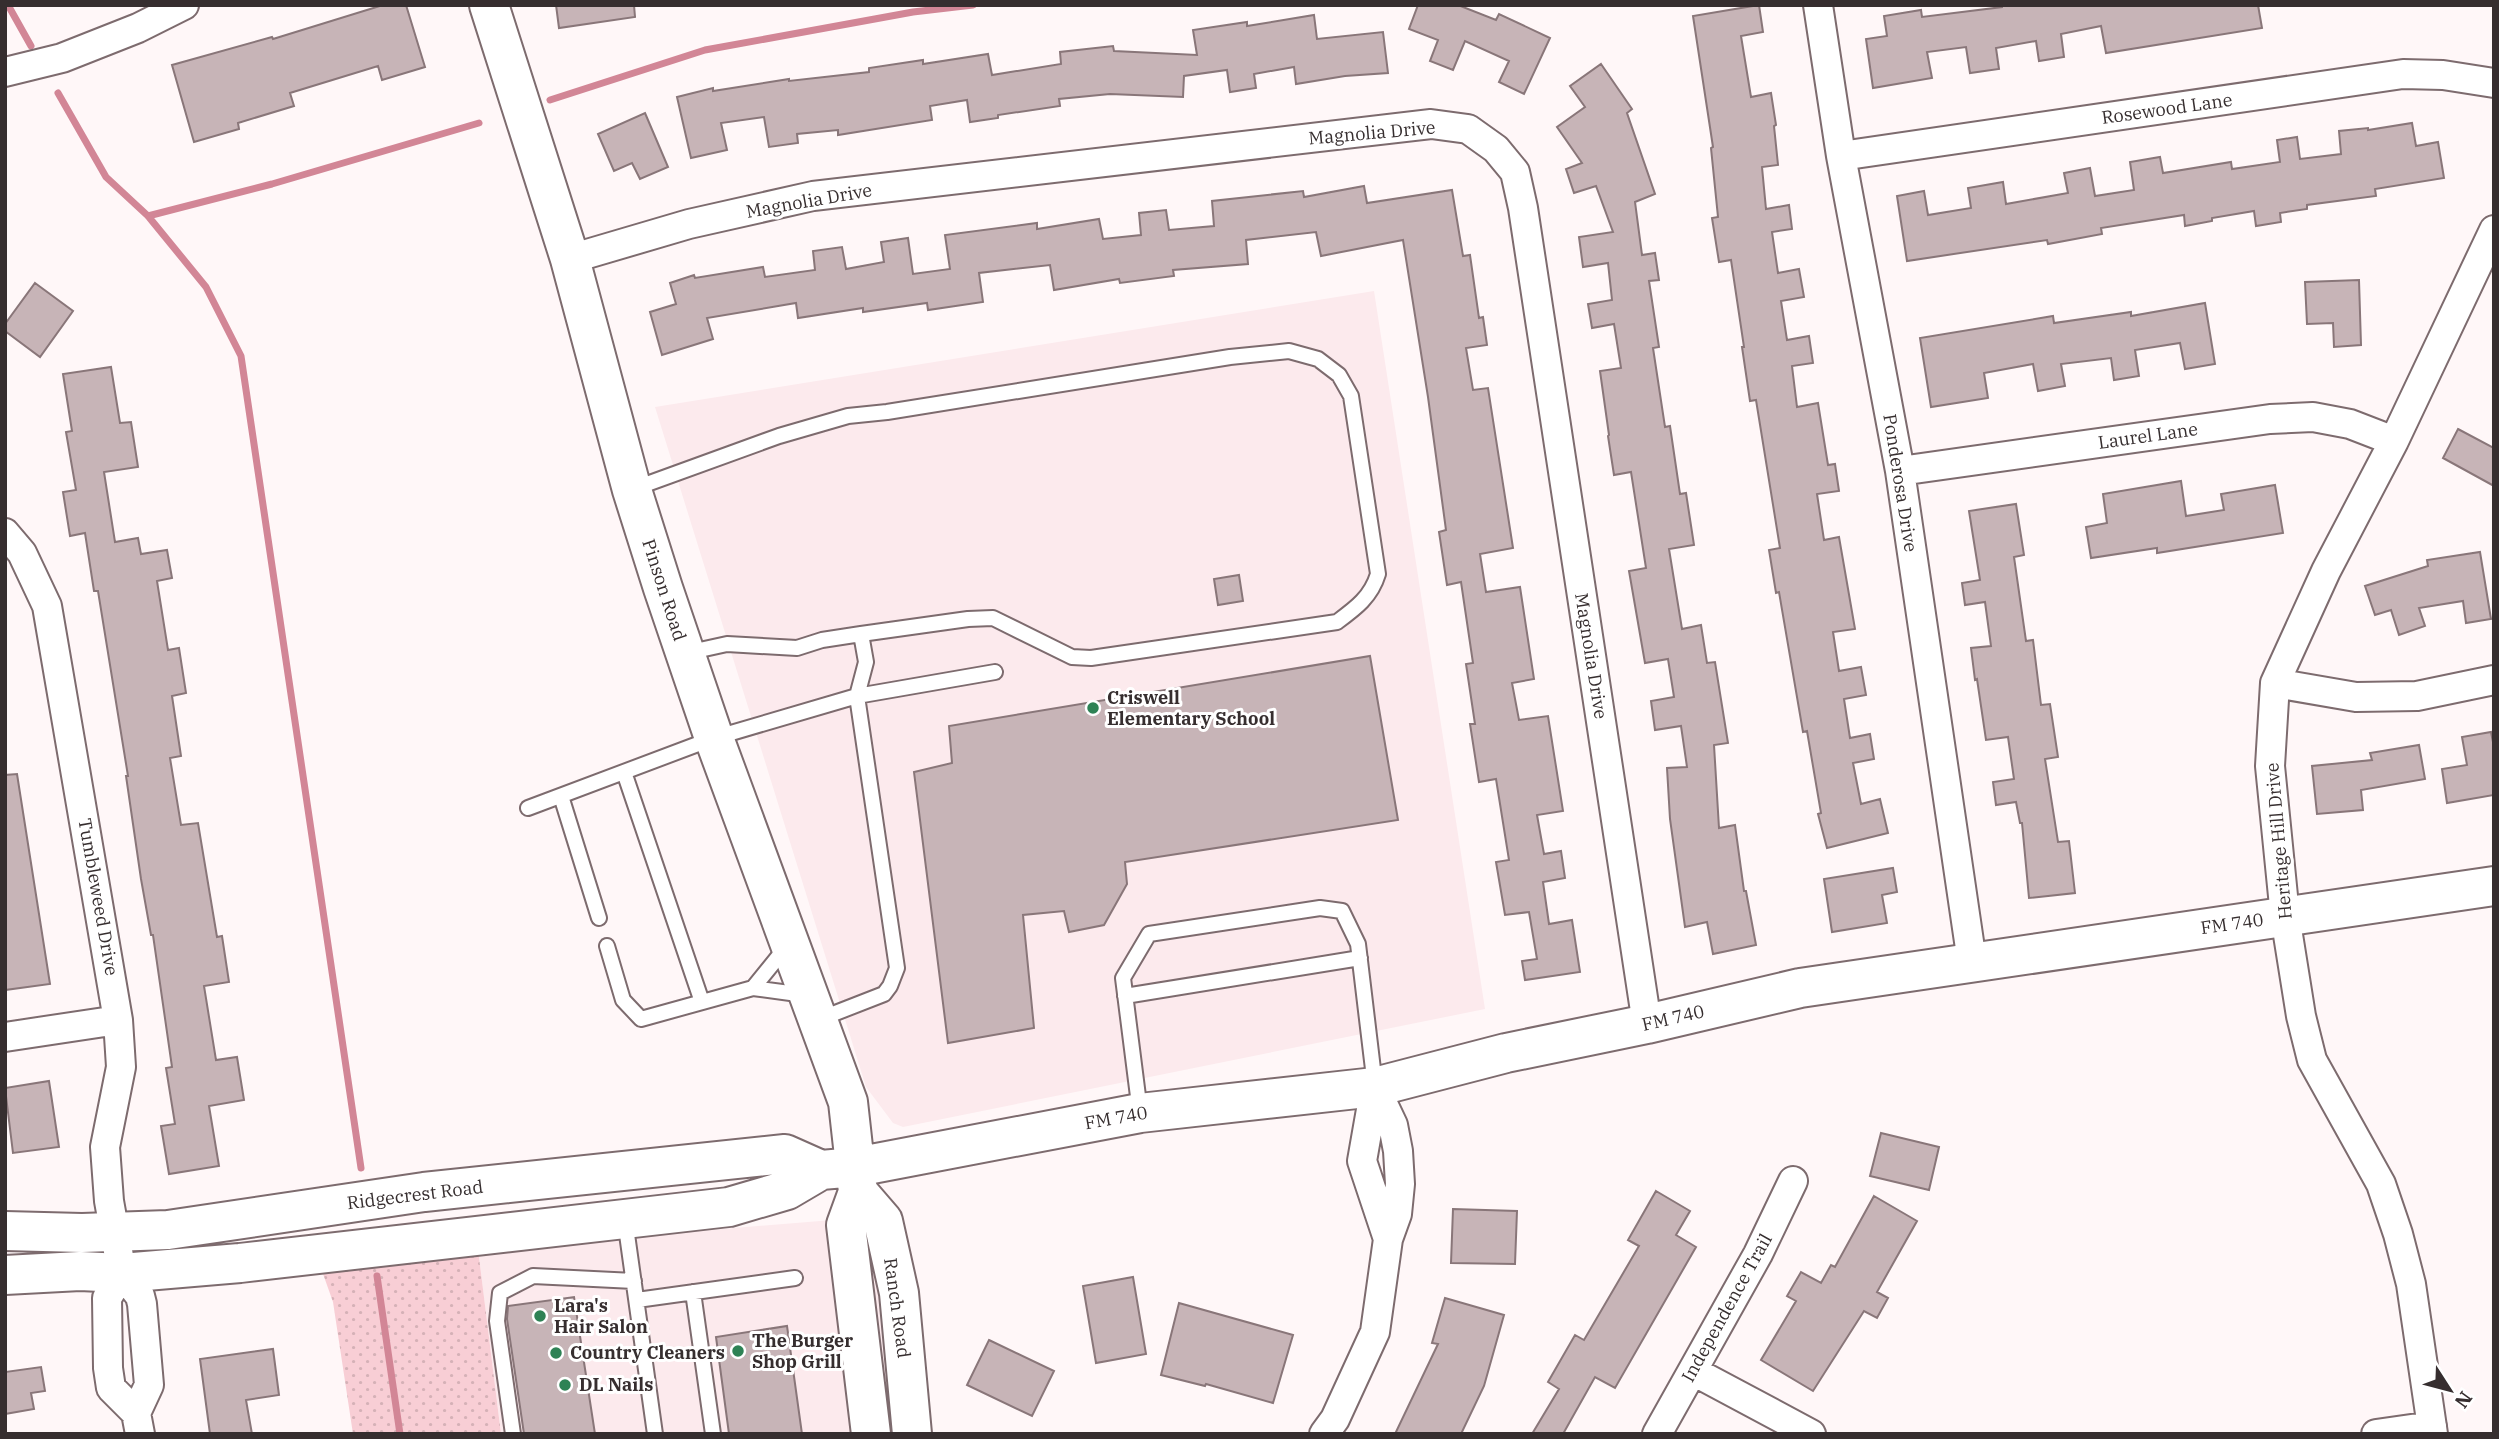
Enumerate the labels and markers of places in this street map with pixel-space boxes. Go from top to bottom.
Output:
place label: Criswell Elementary School [1107,686,1275,730]
marker: Criswell Elementary School [1085,700,1101,716]
place label: Lara's Hair Salon [554,1294,648,1338]
marker: Lara's Hair Salon [532,1308,548,1324]
place label: The Burger Shop Grill [752,1329,853,1373]
place label: Country Cleaners [570,1341,725,1364]
marker: The Burger Shop Grill [730,1343,746,1359]
marker: Country Cleaners [548,1345,564,1361]
place label: DL Nails [579,1373,653,1396]
marker: DL Nails [557,1377,573,1393]

